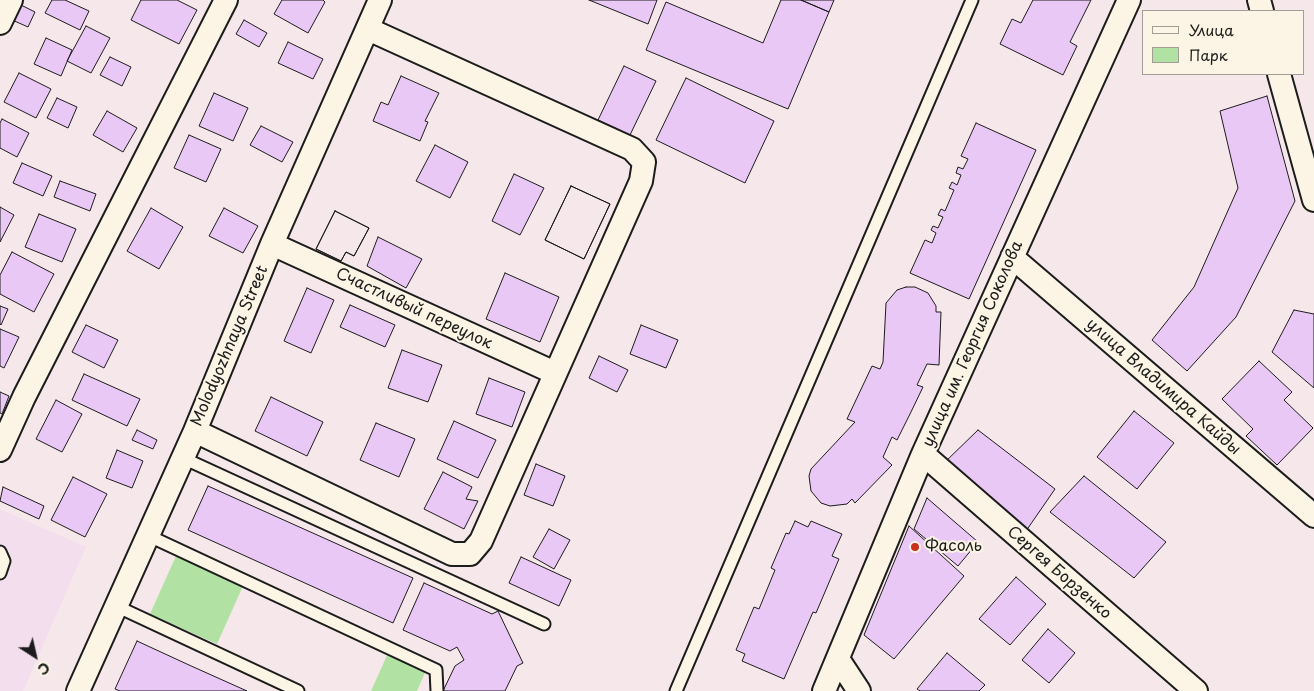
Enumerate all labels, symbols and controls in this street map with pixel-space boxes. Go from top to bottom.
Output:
legend [1142,10,1304,75]
text: Улица [1189,18,1234,41]
text: Парк [1189,43,1228,66]
street label: улица им. Георгия Соколова [919,238,1027,450]
street label: Molodyozhnaya Street [187,263,273,429]
street label: Счастливый переулок [333,264,495,354]
street label: улица Владимира Кайды [1082,315,1244,459]
street label: Сергея Борзенко [1003,522,1115,624]
place label: Фасоль [925,537,982,557]
marker: Фасоль [909,541,921,553]
north arrow [10,631,60,681]
text: С [34,657,54,680]

